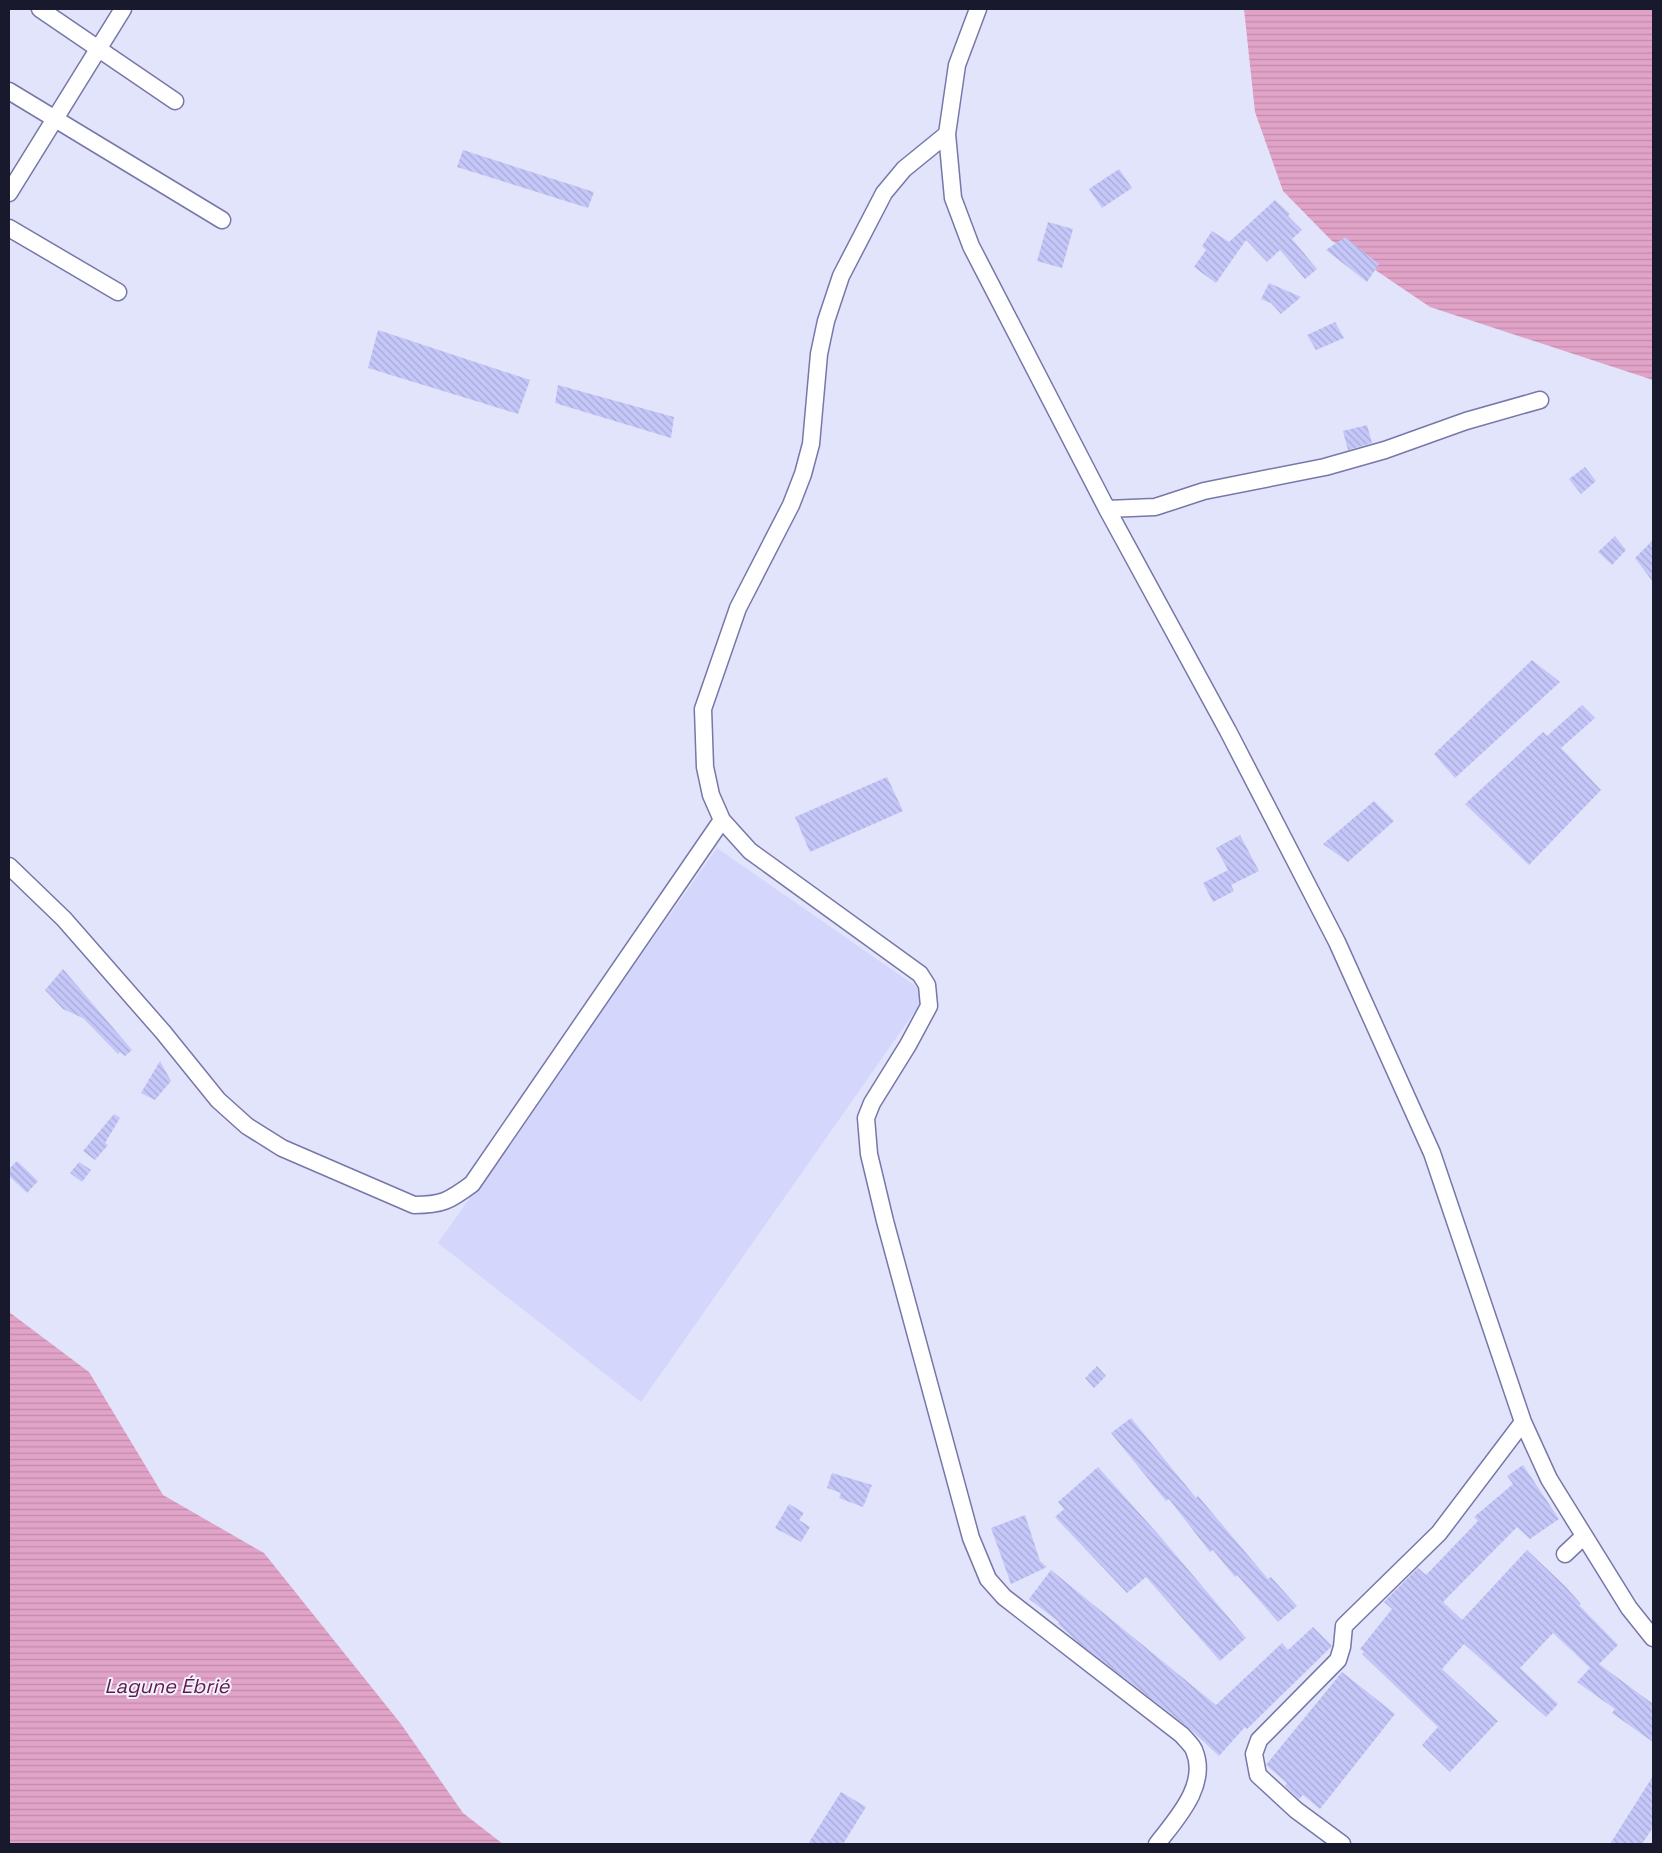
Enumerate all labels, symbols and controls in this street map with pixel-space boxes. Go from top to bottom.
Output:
water label: Lagune Ébrié [105,1673,231,1699]

